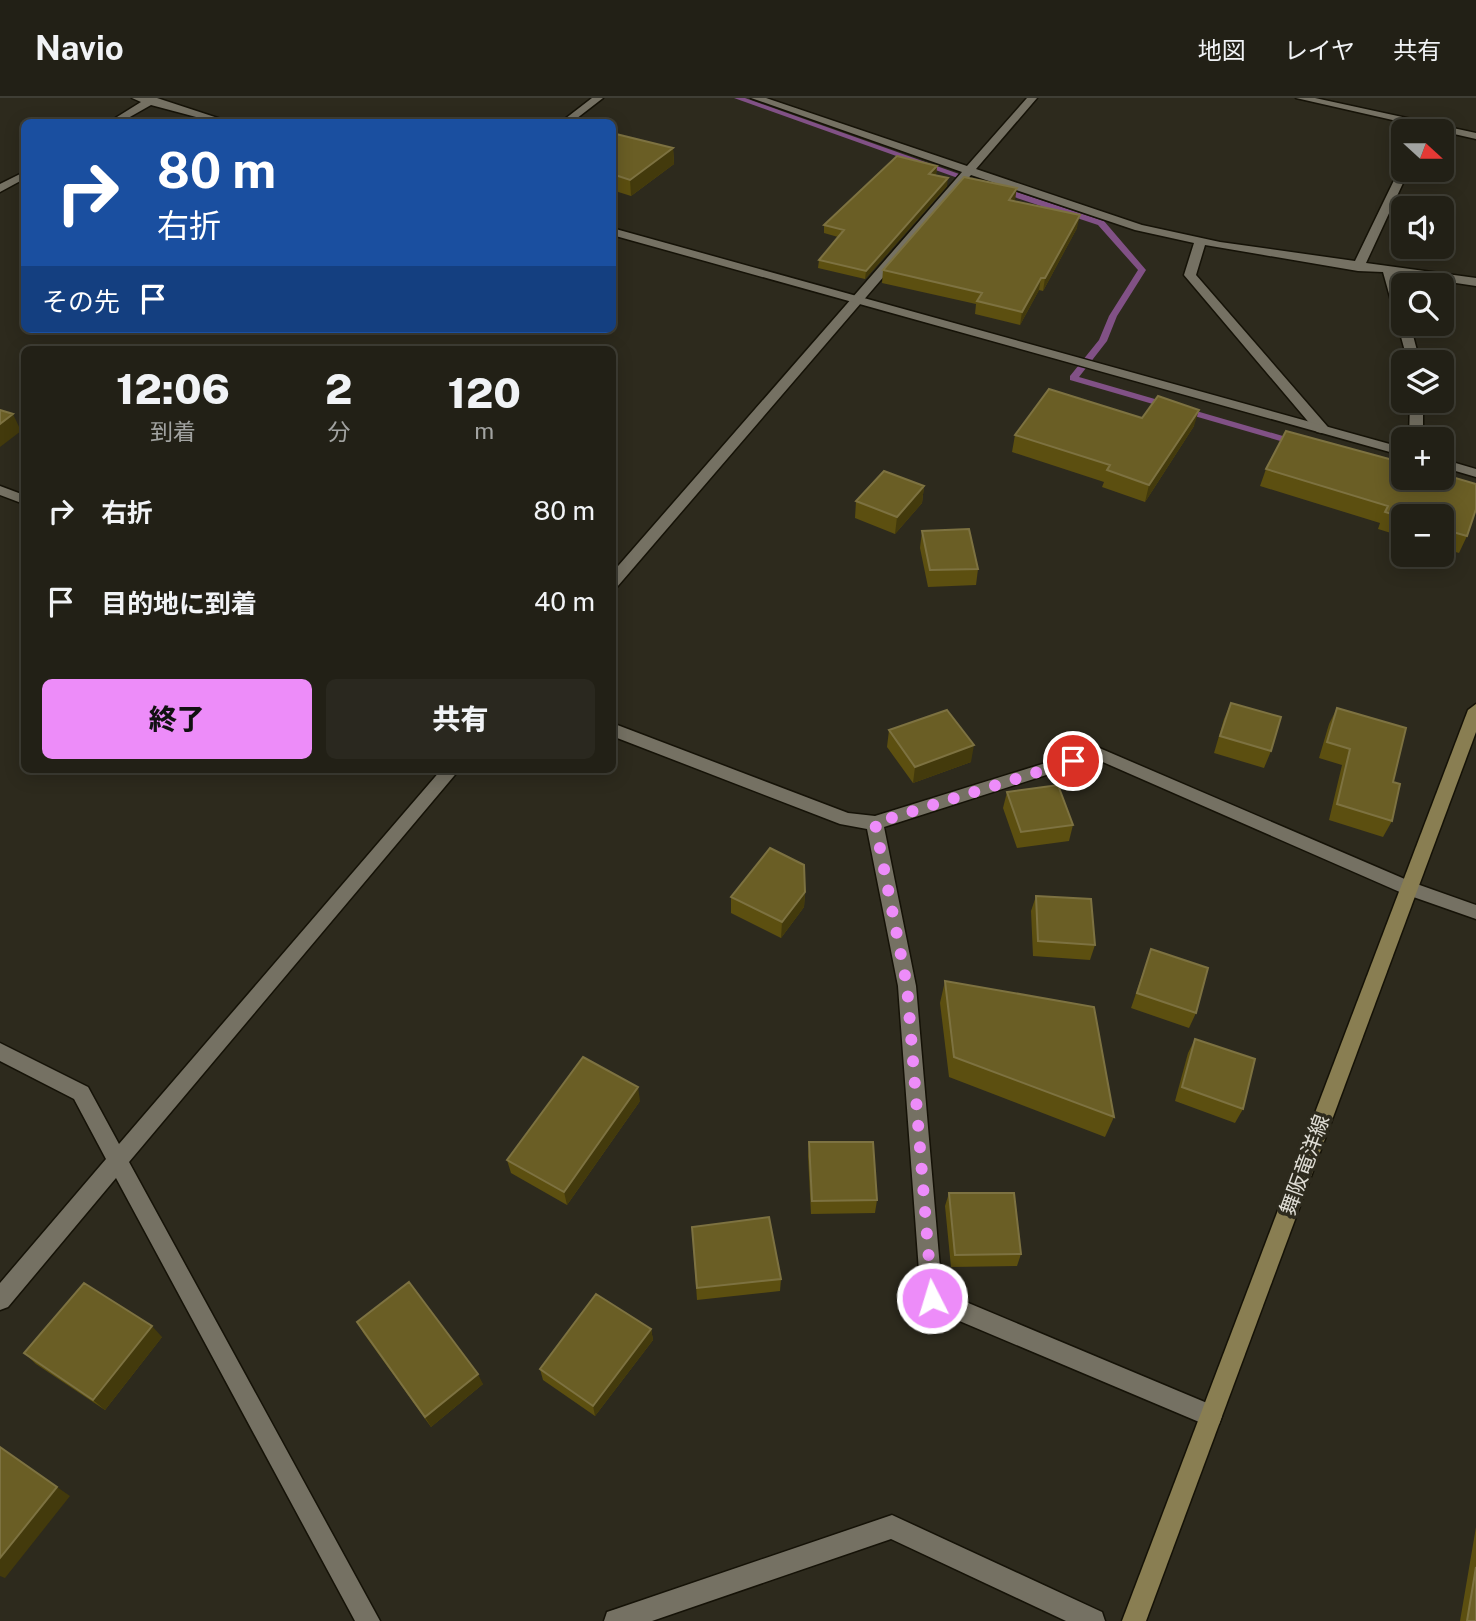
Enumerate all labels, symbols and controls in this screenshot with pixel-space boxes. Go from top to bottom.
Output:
text: Navio [35,29,124,67]
text: 地図 [1198,36,1246,64]
text: レイヤ [1284,36,1355,64]
text: 共有 [1393,36,1441,64]
north arrow [1391,119,1454,182]
map controls [1391,119,1454,567]
text: 80 m [157,141,276,199]
icon: right [42,147,133,238]
button: sound [1391,196,1454,259]
text: 右折 [157,207,221,244]
button: search [1391,273,1454,336]
icon: arrive [134,280,172,318]
text: その先 [42,286,120,317]
button: layers [1391,350,1454,413]
text: 12:06 [116,364,230,413]
text: 2 [325,364,352,413]
text: 120 [447,368,521,417]
text: m [474,417,494,444]
text: 到着 [150,418,196,445]
text: 分 [327,418,350,445]
button: + [1391,427,1454,490]
icon: right [42,492,80,530]
text: 80 m [534,495,595,526]
text: 右折 [101,497,153,528]
button: − [1391,504,1454,567]
icon: arrive [42,583,80,621]
text: 40 m [534,586,595,617]
text: 目的地に到着 [101,588,257,619]
button: 終了 [42,679,312,759]
button: 共有 [326,679,595,759]
pin [1043,731,1103,791]
icon: arrive [1054,742,1092,780]
street label: 舞阪竜洋線 [1275,1111,1334,1218]
position arrow [895,1261,969,1335]

